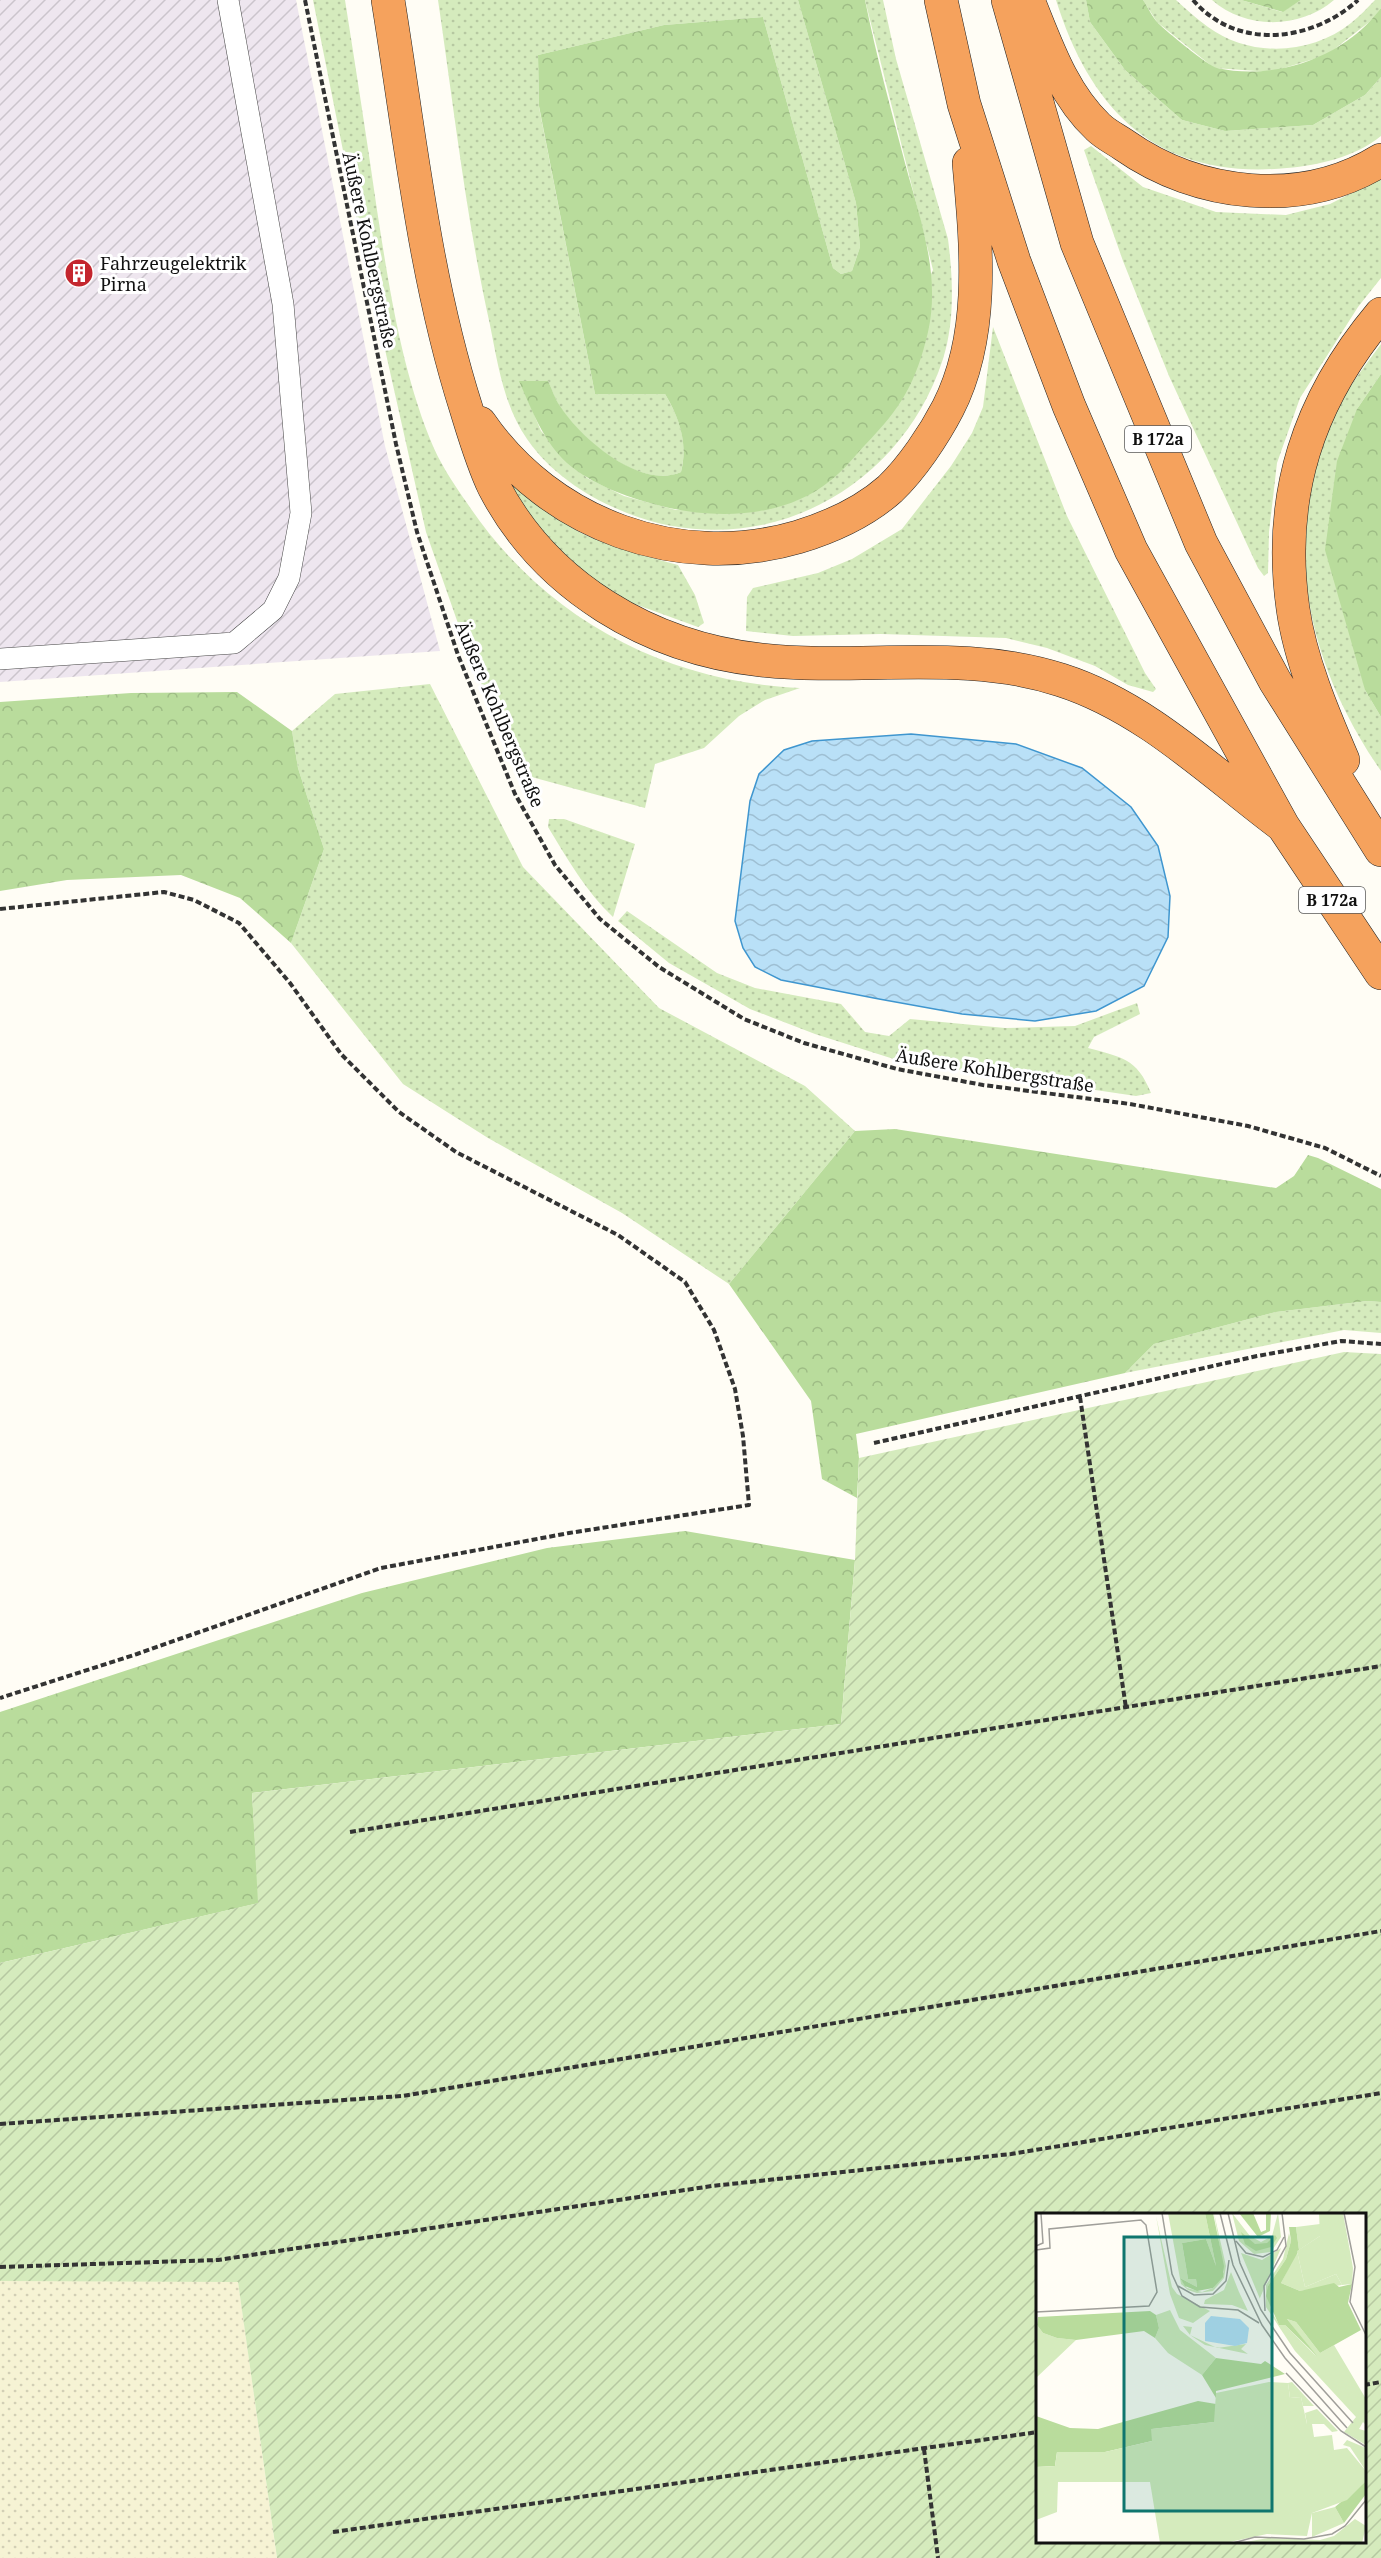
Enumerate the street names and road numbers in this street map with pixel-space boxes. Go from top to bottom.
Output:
street label: Äußere Kohlbergstraße [337,150,403,350]
road number: B 172a [1125,426,1191,452]
street label: Äußere Kohlbergstraße [450,617,550,811]
road number: B 172a [1299,887,1365,913]
street label: Äußere Kohlbergstraße [894,1042,1096,1098]

